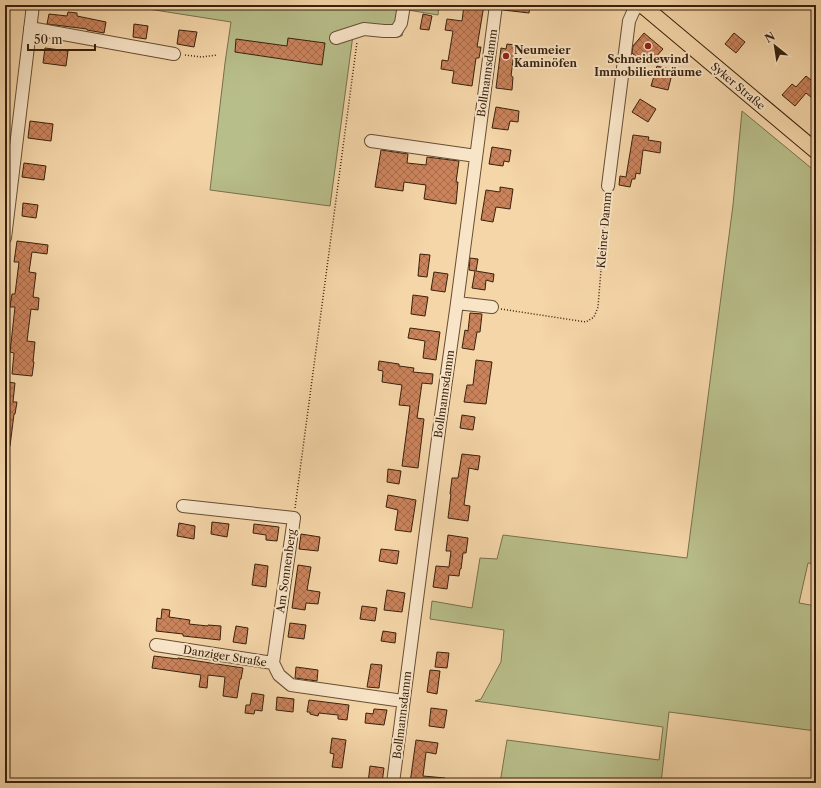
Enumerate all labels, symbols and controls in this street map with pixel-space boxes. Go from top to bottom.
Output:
scale bar [28,26,95,52]
north arrow [755,26,795,66]
street label: Bollmannsdamm [474,27,500,118]
text: N [762,29,778,46]
text: 50 m [34,32,63,47]
marker: Schneidewind Immobilienträume [643,41,653,51]
place label: Neumeier Kaminöfen [514,43,578,70]
marker: Neumeier Kaminöfen [501,51,511,61]
place label: Schneidewind Immobilienträume [594,52,702,79]
street label: Syker Straße [708,59,768,113]
street label: Kleiner Damm [594,190,614,269]
street label: Bollmannsdamm [431,348,457,439]
street label: Am Sonnenberg [273,528,299,615]
street label: Danziger Straße [182,642,268,670]
street label: Bollmannsdamm [390,669,414,760]

